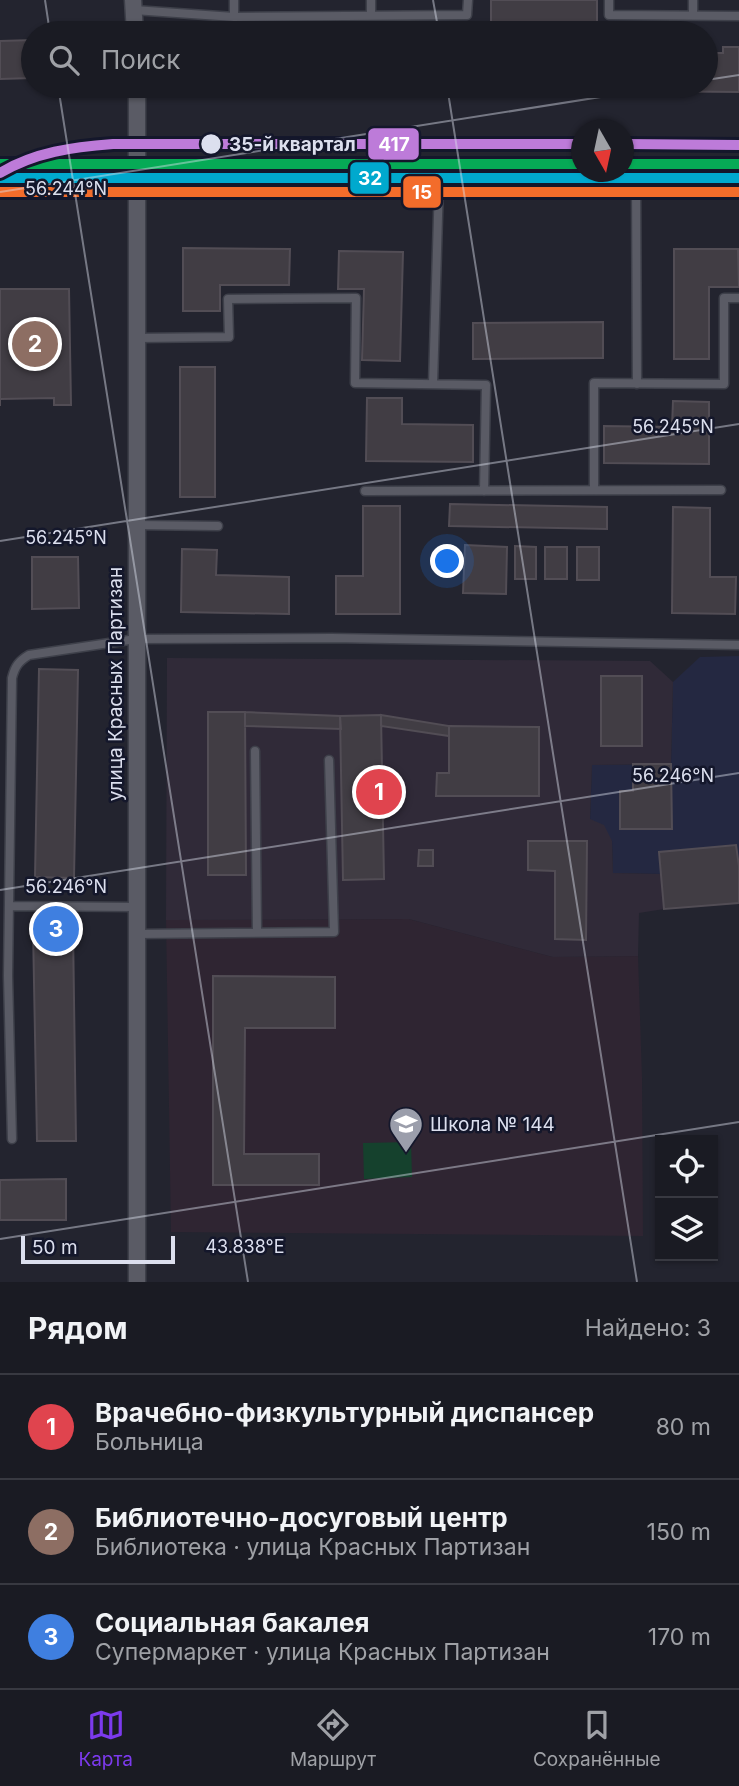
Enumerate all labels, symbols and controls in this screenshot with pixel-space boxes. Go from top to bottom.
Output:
search box [21,21,718,98]
icon: search [45,41,83,79]
text: Поиск [101,44,180,75]
north arrow [571,119,634,182]
line badge: 417 [367,127,420,161]
marker: 35-й квартал [199,132,223,156]
place label: 35-й квартал [229,133,356,156]
text: 417 [378,133,410,156]
line badge: 32 [349,161,390,195]
text: 32 [358,167,382,190]
line badge: 15 [402,175,442,209]
text: 56.244°N [25,178,107,199]
text: 15 [412,181,432,204]
pin: 2 [12,318,58,370]
text: 56.245°N [632,416,714,437]
text: 56.245°N [25,527,107,548]
your location [430,544,464,578]
street label: улица Красных Партизан [104,567,127,801]
text: 56.246°N [632,765,714,786]
pin: 1 [356,766,402,818]
text: 56.246°N [25,876,107,897]
pin: 3 [33,903,79,955]
school or university icon: Школа № 144 [387,1105,425,1154]
place label: Школа № 144 [430,1113,555,1136]
map controls [655,1135,718,1261]
button: locate [655,1135,718,1198]
button: layers [655,1198,718,1261]
scale bar [21,1233,175,1265]
text: 50 m [32,1236,78,1259]
text: 43.838°E [205,1236,285,1257]
text: Рядом [28,1310,128,1346]
text: Найдено: 3 [585,1314,711,1342]
text: Врачебно-физкультурный диспансер [95,1397,594,1428]
text: 1 [46,1413,56,1441]
text: 80 m [656,1413,711,1441]
text: Больница [95,1428,204,1456]
text: Библиотечно-досуговый центр [95,1502,508,1533]
text: 2 [44,1518,58,1546]
text: 150 m [647,1518,711,1546]
text: Библиотека · улица Красных Партизан [95,1533,530,1561]
text: Социальная бакалея [95,1607,369,1638]
text: 3 [44,1623,58,1651]
text: 170 m [648,1623,711,1651]
text: Супермаркет · улица Красных Партизан [95,1638,550,1666]
tab: Карта [78,1706,133,1771]
tab: Маршрут [290,1706,376,1771]
tab: Сохранённые [533,1706,661,1771]

